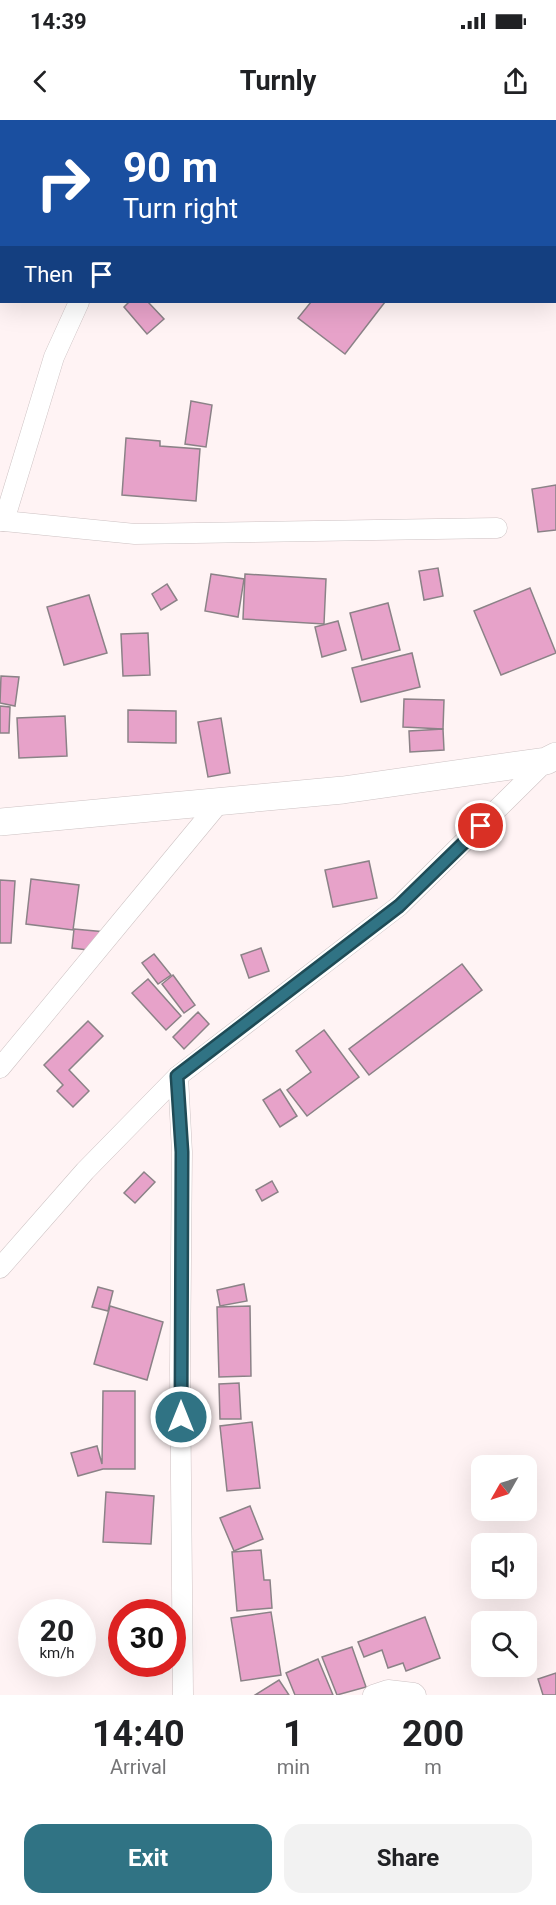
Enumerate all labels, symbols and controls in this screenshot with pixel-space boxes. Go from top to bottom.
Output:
text: 14:39 [30,9,87,34]
icon: back [24,65,57,98]
text: Turnly [240,65,316,97]
icon: share [499,65,532,98]
text: 90 m [123,143,218,192]
icon: right [24,144,102,222]
text: Turn right [123,193,238,225]
icon: arrive [85,258,118,291]
text: Then [24,262,73,287]
pin [455,800,506,851]
icon: arrive [464,809,497,842]
position arrow [149,1385,213,1449]
north arrow [471,1455,537,1521]
map controls [471,1455,537,1677]
button: sound [471,1533,537,1599]
speed limit sign: 30 [108,1599,186,1677]
button: search [471,1611,537,1677]
text: 20 [40,1613,74,1648]
text: km/h [39,1644,75,1662]
text: 14:40 [92,1713,185,1755]
text: 1 [283,1713,304,1755]
text: 200 [402,1713,464,1755]
text: Arrival [110,1755,167,1779]
text: min [277,1755,310,1779]
text: m [424,1755,442,1779]
button: Exit [24,1824,272,1893]
button: Share [284,1824,532,1893]

